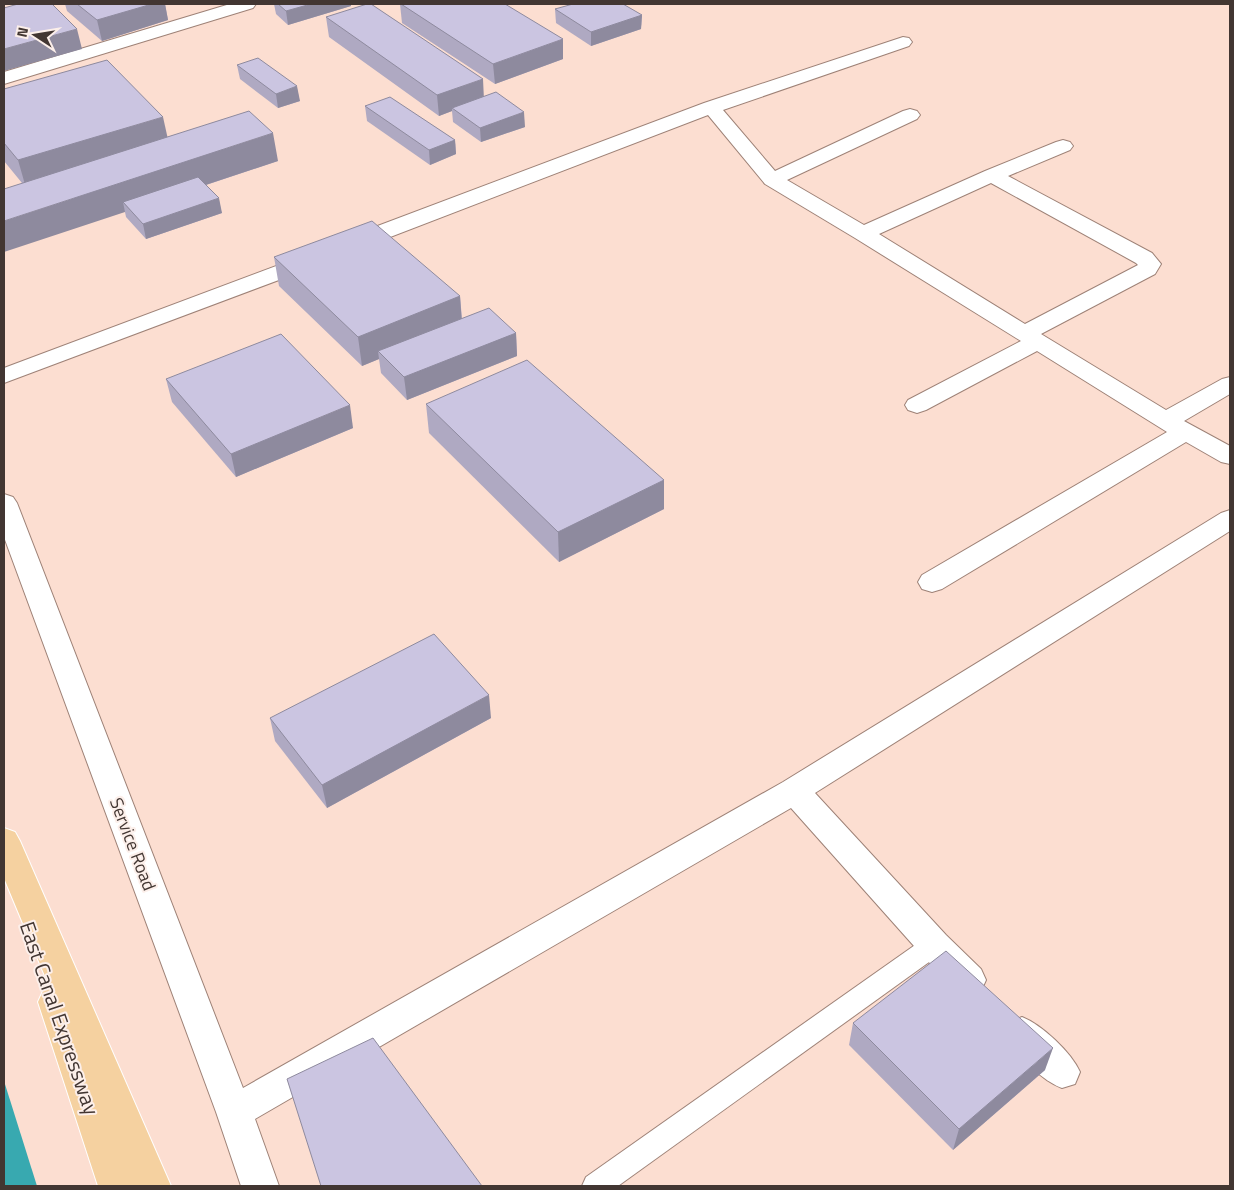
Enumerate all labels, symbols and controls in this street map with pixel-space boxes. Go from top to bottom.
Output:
north arrow [10,10,60,60]
text: N [11,25,33,39]
street label: Service Road [103,794,163,894]
street label: East Canal Expressway [12,917,108,1119]

